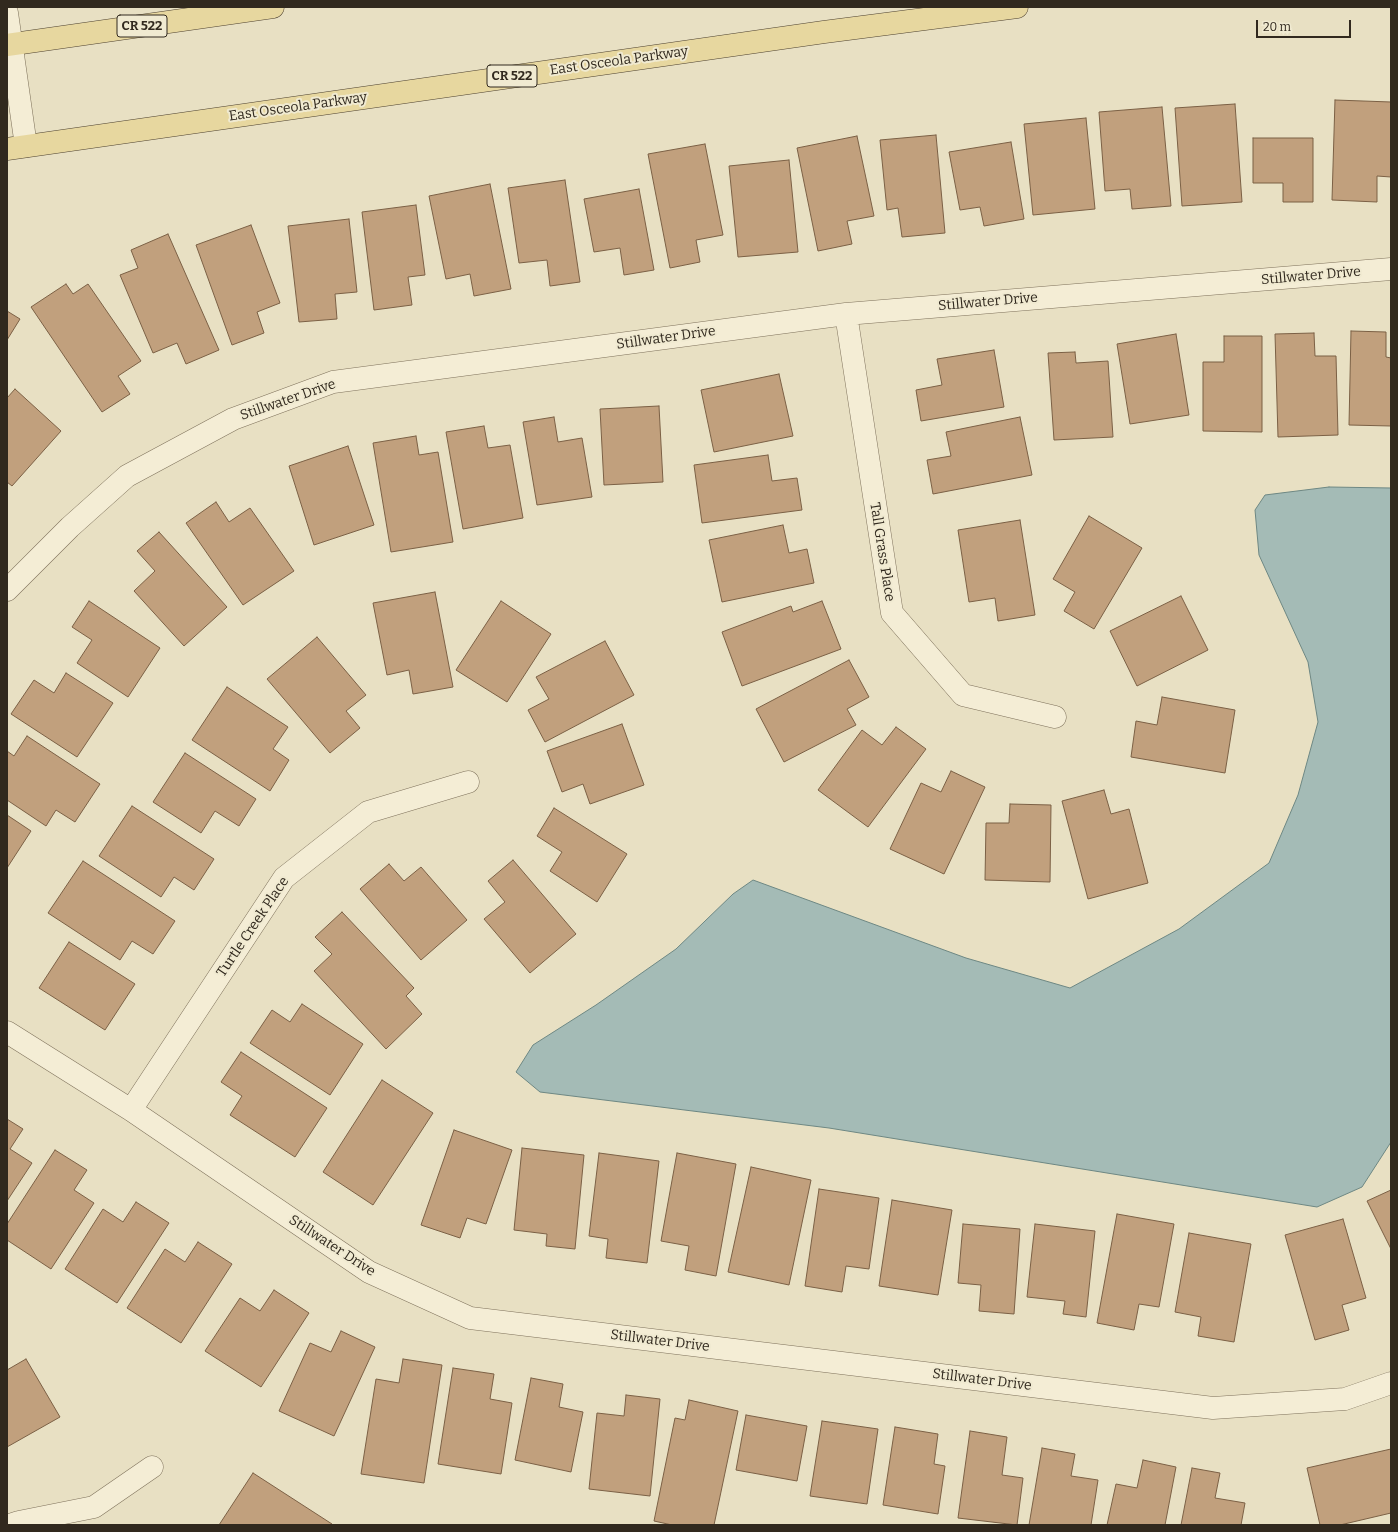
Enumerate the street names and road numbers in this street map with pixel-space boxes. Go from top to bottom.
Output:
road number: CR 522 [117,15,167,37]
street label: East Osceola Parkway [549,43,689,79]
road number: CR 522 [487,65,537,87]
street label: East Osceola Parkway [228,89,368,125]
street label: Stillwater Drive [1261,263,1361,289]
street label: Stillwater Drive [938,289,1038,315]
street label: Stillwater Drive [615,323,717,353]
street label: Stillwater Drive [238,376,338,424]
street label: Tall Grass Place [866,501,898,603]
street label: Turtle Creek Place [213,874,293,980]
street label: Stillwater Drive [286,1212,378,1280]
street label: Stillwater Drive [609,1327,711,1355]
street label: Stillwater Drive [931,1366,1033,1394]

